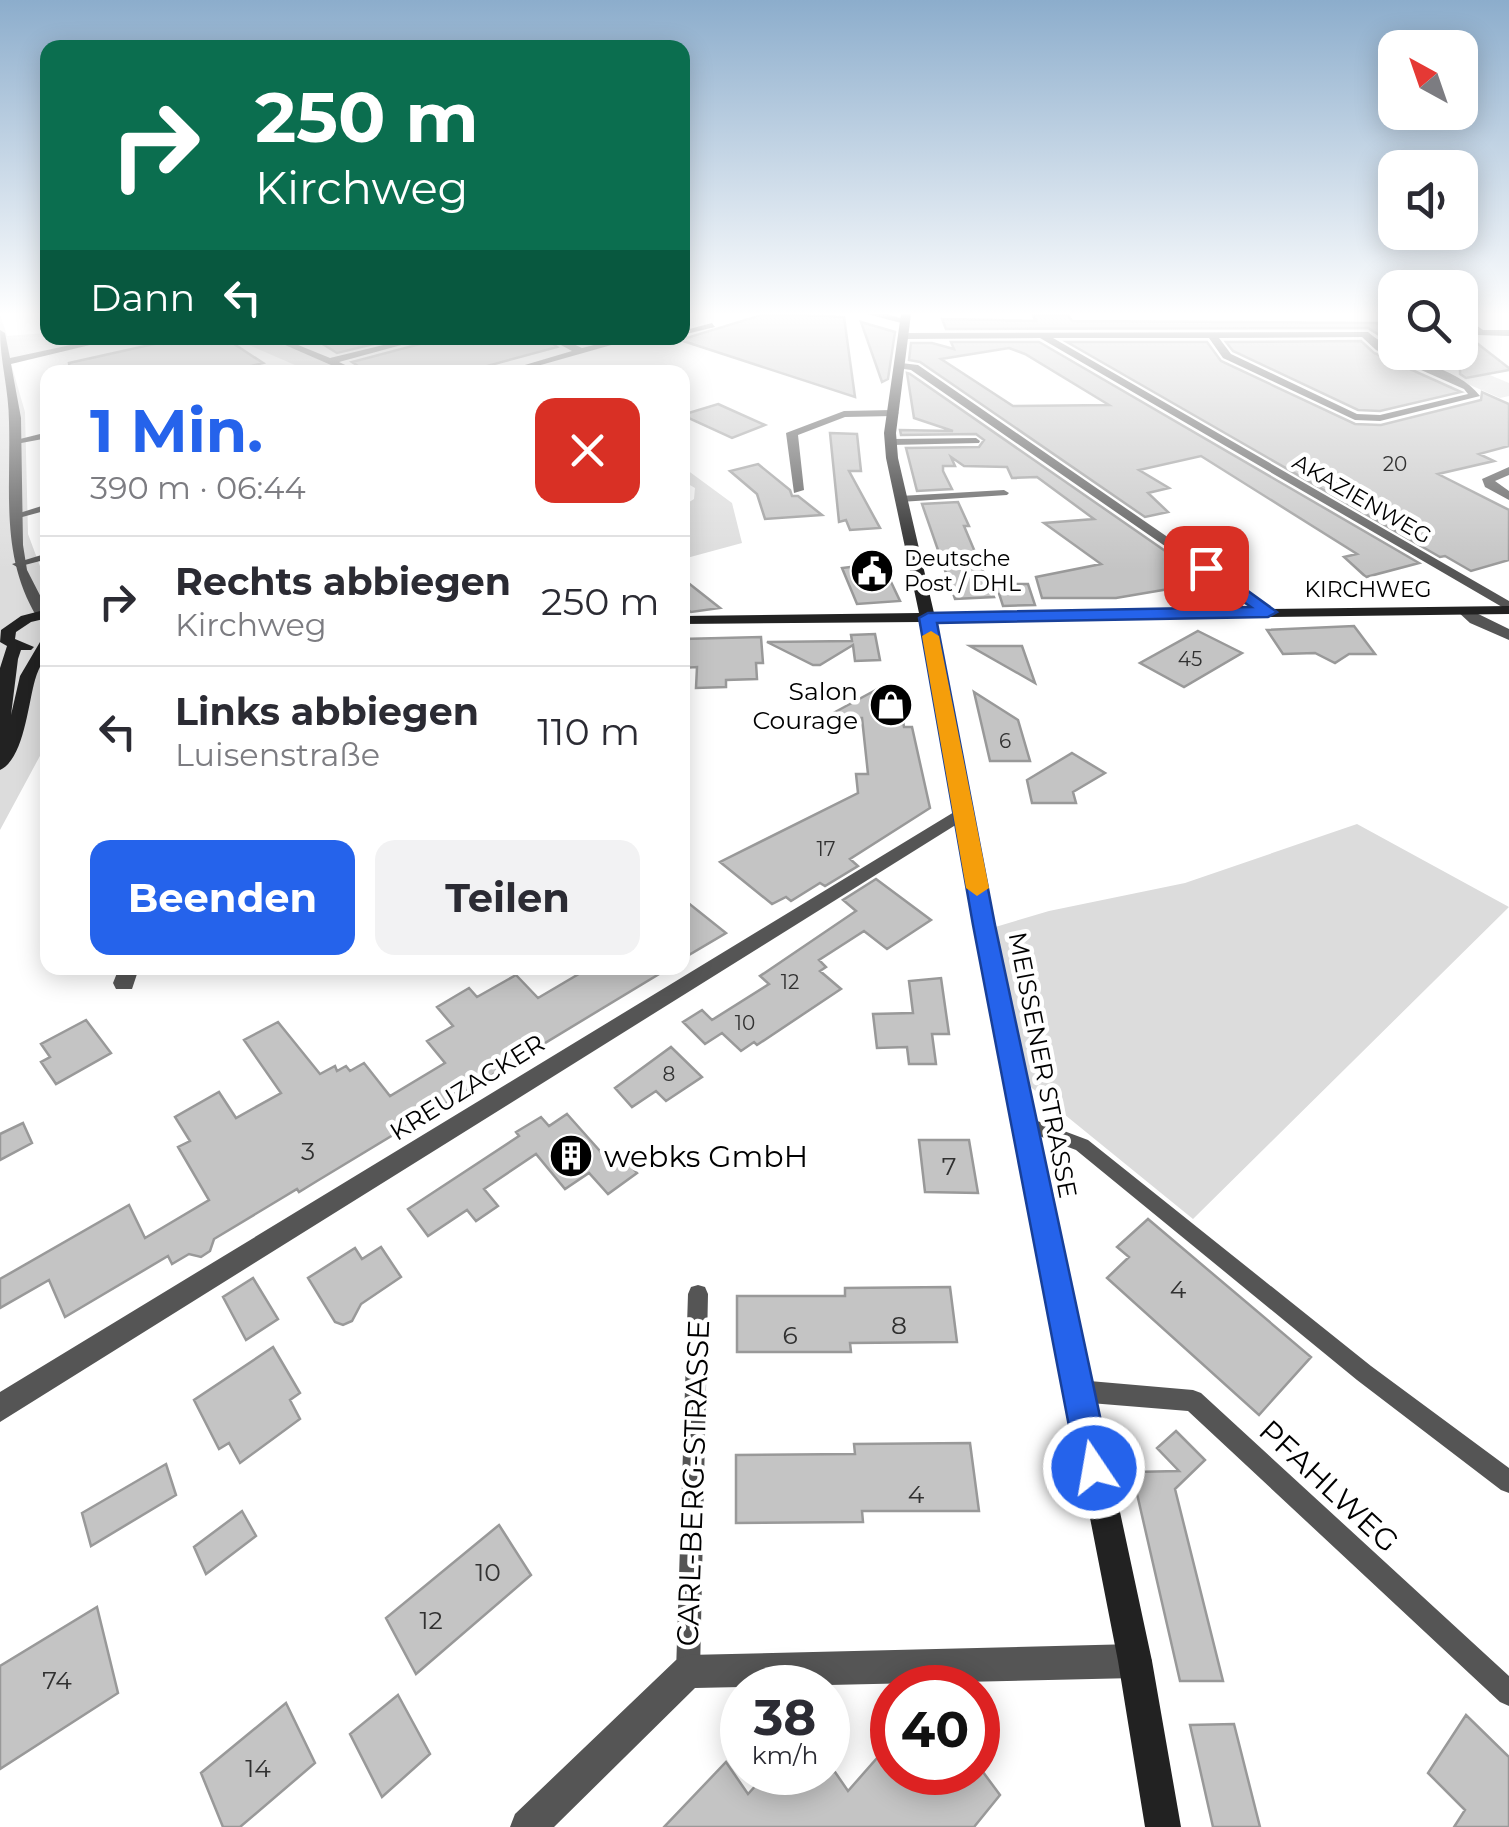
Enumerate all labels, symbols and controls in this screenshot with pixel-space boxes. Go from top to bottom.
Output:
north arrow [1378,30,1478,130]
map controls [1378,30,1478,370]
text: 250 m [255,74,479,160]
icon: right [90,80,220,210]
button: sound [1378,150,1478,250]
text: Kirchweg [255,160,468,215]
icon: left [215,270,270,325]
button: search [1378,270,1478,370]
text: Dann [90,274,195,321]
text: 1 Min. [90,394,263,467]
button: close [535,398,640,503]
street label: AKAZIENWEG [1288,448,1436,550]
house number: 20 [1383,452,1407,476]
text: 390 m · 06:44 [90,468,306,507]
pin [1164,526,1249,611]
icon: arrive [1179,541,1234,596]
place label: Deutsche Post / DHL [904,545,1021,597]
public building icon: Deutsche Post / DHL [849,548,895,594]
text: Rechts abbiegen [175,558,511,605]
icon: right [90,574,145,629]
street label: KIRCHWEG [1304,576,1432,603]
text: 250 m [541,578,660,625]
text: Kirchweg [175,605,327,644]
house number: 45 [1178,647,1202,671]
place label: Salon Courage [752,676,858,735]
shop icon: Salon Courage [868,682,914,728]
text: Links abbiegen [175,688,479,735]
icon: left [90,704,145,759]
text: 110 m [537,708,640,755]
house number: 6 [999,729,1011,753]
text: Luisenstraße [175,735,380,774]
house number: 17 [817,837,836,861]
button: Beenden [90,840,355,955]
button: Teilen [375,840,640,955]
street label: MEISSENER STRASSE [1002,929,1084,1201]
house number: 12 [781,970,799,994]
house number: 10 [735,1011,755,1035]
street label: KREUZACKER [384,1027,550,1147]
house number: 8 [663,1062,675,1086]
building icon: webks GmbH [548,1133,594,1179]
house number: 3 [301,1136,315,1166]
place label: webks GmbH [604,1138,808,1175]
house number: 7 [942,1151,956,1181]
house number: 4 [1170,1274,1187,1304]
house number: 8 [891,1310,907,1340]
street label: CARL-BERG-STRASSE [669,1319,717,1647]
house number: 6 [782,1320,798,1350]
street label: PFAHLWEG [1252,1412,1406,1560]
position arrow [1042,1416,1146,1520]
house number: 4 [908,1479,925,1509]
house number: 10 [475,1557,501,1587]
house number: 12 [419,1605,443,1635]
house number: 74 [42,1665,72,1695]
speed limit sign: 40 [870,1665,1000,1795]
text: 38 [754,1687,816,1748]
text: km/h [752,1740,818,1770]
house number: 14 [245,1753,271,1783]

